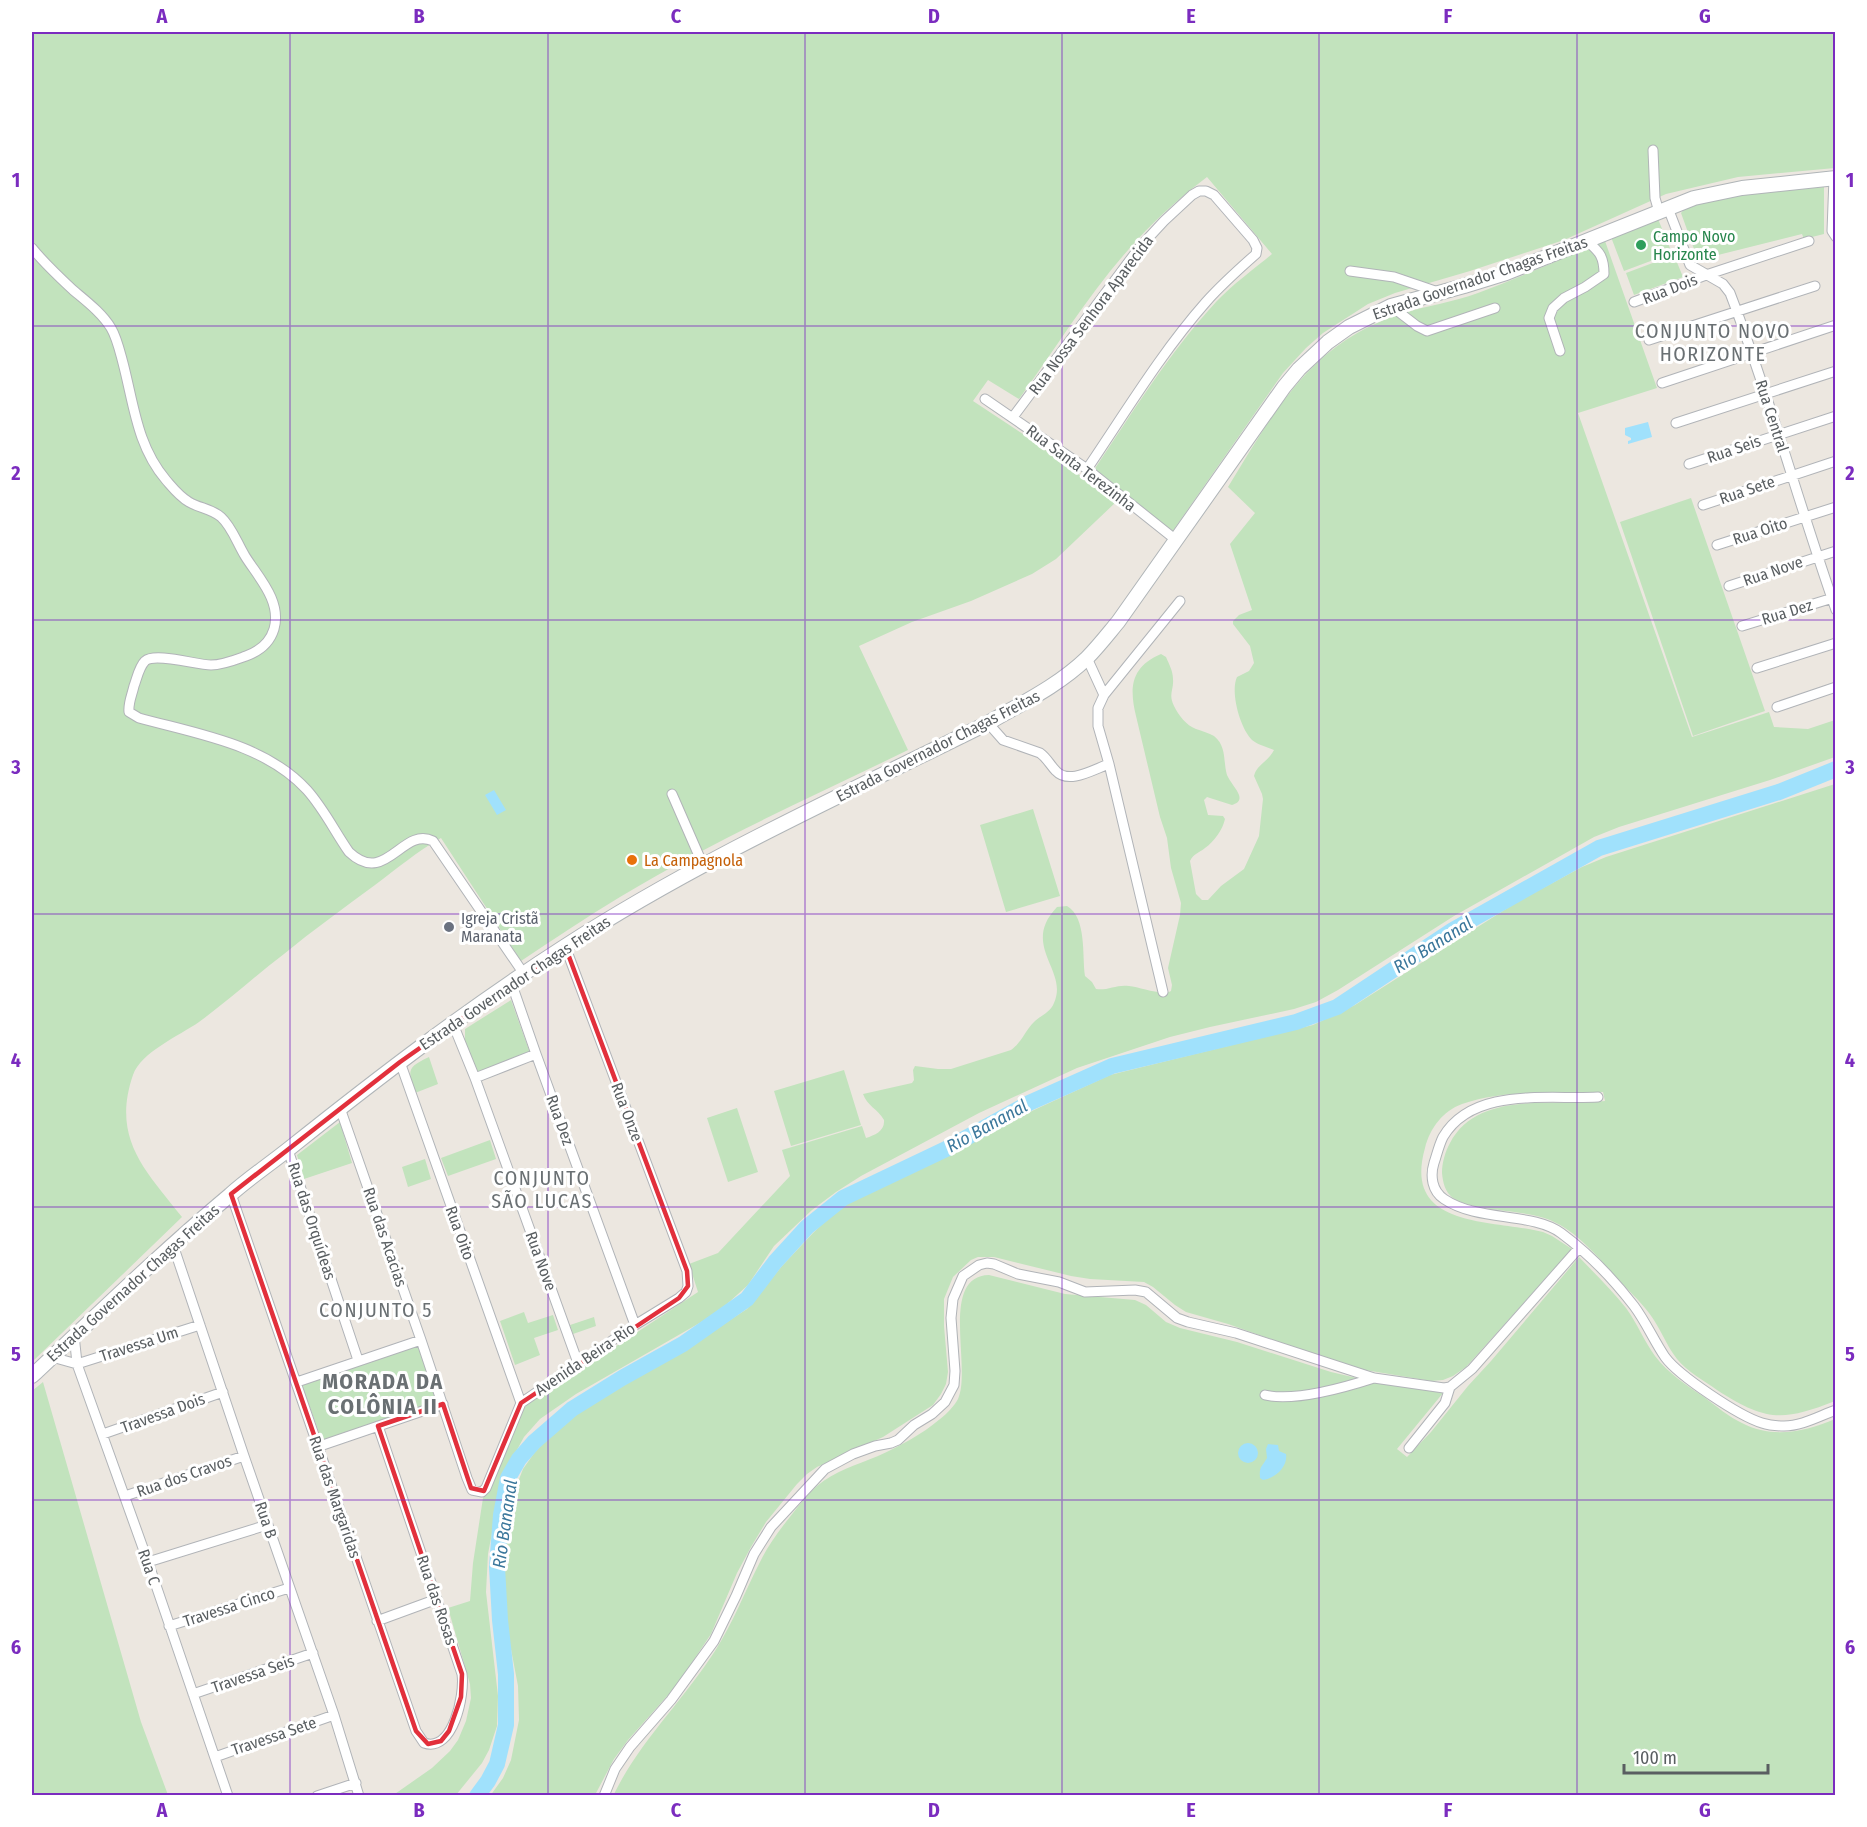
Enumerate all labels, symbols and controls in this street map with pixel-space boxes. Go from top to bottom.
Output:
text: A [156,4,169,28]
text: B [413,4,425,28]
text: C [671,4,682,28]
text: D [928,4,940,28]
text: E [1186,4,1196,28]
text: F [1444,4,1453,28]
text: G [1699,4,1711,28]
text: 1 [12,168,20,192]
text: 1 [1846,168,1854,192]
place label: Campo Novo Horizonte [1653,227,1735,264]
street label: Rua Nossa Senhora Aparecida [1025,231,1157,398]
street label: Estrada Governador Chagas Freitas [1370,232,1590,324]
marker: Campo Novo Horizonte [1634,238,1648,252]
street label: Rua Dois [1640,270,1700,308]
district label: CONJUNTO NOVO HORIZONTE [1635,319,1791,366]
street label: Rua Central [1751,377,1793,455]
street label: Rua Santa Terezinha [1023,421,1140,515]
street label: Rua Seis [1705,431,1763,467]
text: 2 [10,461,21,485]
text: 2 [1844,461,1855,485]
street label: Rua Sete [1717,472,1777,508]
street label: Rua Oito [1730,513,1790,549]
street label: Rua Nove [1741,552,1805,590]
street label: Rua Dez [1759,595,1815,629]
street label: Estrada Governador Chagas Freitas [833,686,1043,806]
text: 3 [10,755,21,779]
text: 3 [1844,755,1855,779]
place label: La Campagnola [644,851,743,870]
marker: La Campagnola [625,853,639,867]
place label: Igreja Cristã Maranata [461,909,539,946]
street label: Estrada Governador Chagas Freitas [416,912,614,1054]
water label: Rio Bananal [1389,912,1477,978]
marker: Igreja Cristã Maranata [442,920,456,934]
text: 4 [11,1048,21,1072]
text: 4 [1845,1048,1855,1072]
street label: Rua Onze [607,1080,647,1144]
street label: Rua Dez [542,1092,578,1148]
water label: Rio Bananal [943,1095,1032,1157]
street label: Rua das Orquídeas [284,1160,340,1282]
district label: CONJUNTO SÃO LUCAS [491,1166,593,1213]
street label: Rua das Acacias [359,1185,411,1289]
street label: Estrada Governador Chagas Freitas [43,1200,223,1366]
street label: Rua Oito [441,1203,479,1263]
street label: Rua Nove [522,1229,561,1293]
district label: CONJUNTO 5 [319,1298,433,1322]
street label: Avenida Beira-Rio [531,1319,639,1399]
street label: Travessa Um [97,1322,181,1366]
text: 5 [11,1342,21,1366]
text: 5 [1845,1342,1855,1366]
district label: MORADA DA COLÔNIA II [322,1368,444,1420]
street label: Travessa Dois [118,1389,208,1437]
street label: Rua das Margaridas [305,1433,365,1561]
street label: Rua dos Cravos [134,1451,234,1501]
water label: Rio Bananal [488,1478,522,1570]
street label: Rua B [251,1499,281,1541]
street label: Rua C [134,1546,164,1588]
street label: Rua das Rosas [413,1553,461,1648]
street label: Travessa Cinco [181,1583,277,1631]
text: 6 [11,1635,21,1659]
text: 6 [1845,1635,1855,1659]
street label: Travessa Seis [209,1651,297,1697]
street label: Travessa Sete [229,1713,319,1759]
scale bar [1624,1737,1768,1775]
text: 100 m [1633,1747,1677,1769]
text: A [156,1798,169,1822]
text: B [413,1798,425,1822]
text: C [671,1798,682,1822]
text: D [928,1798,940,1822]
text: E [1186,1798,1196,1822]
text: F [1444,1798,1453,1822]
text: G [1699,1798,1711,1822]

